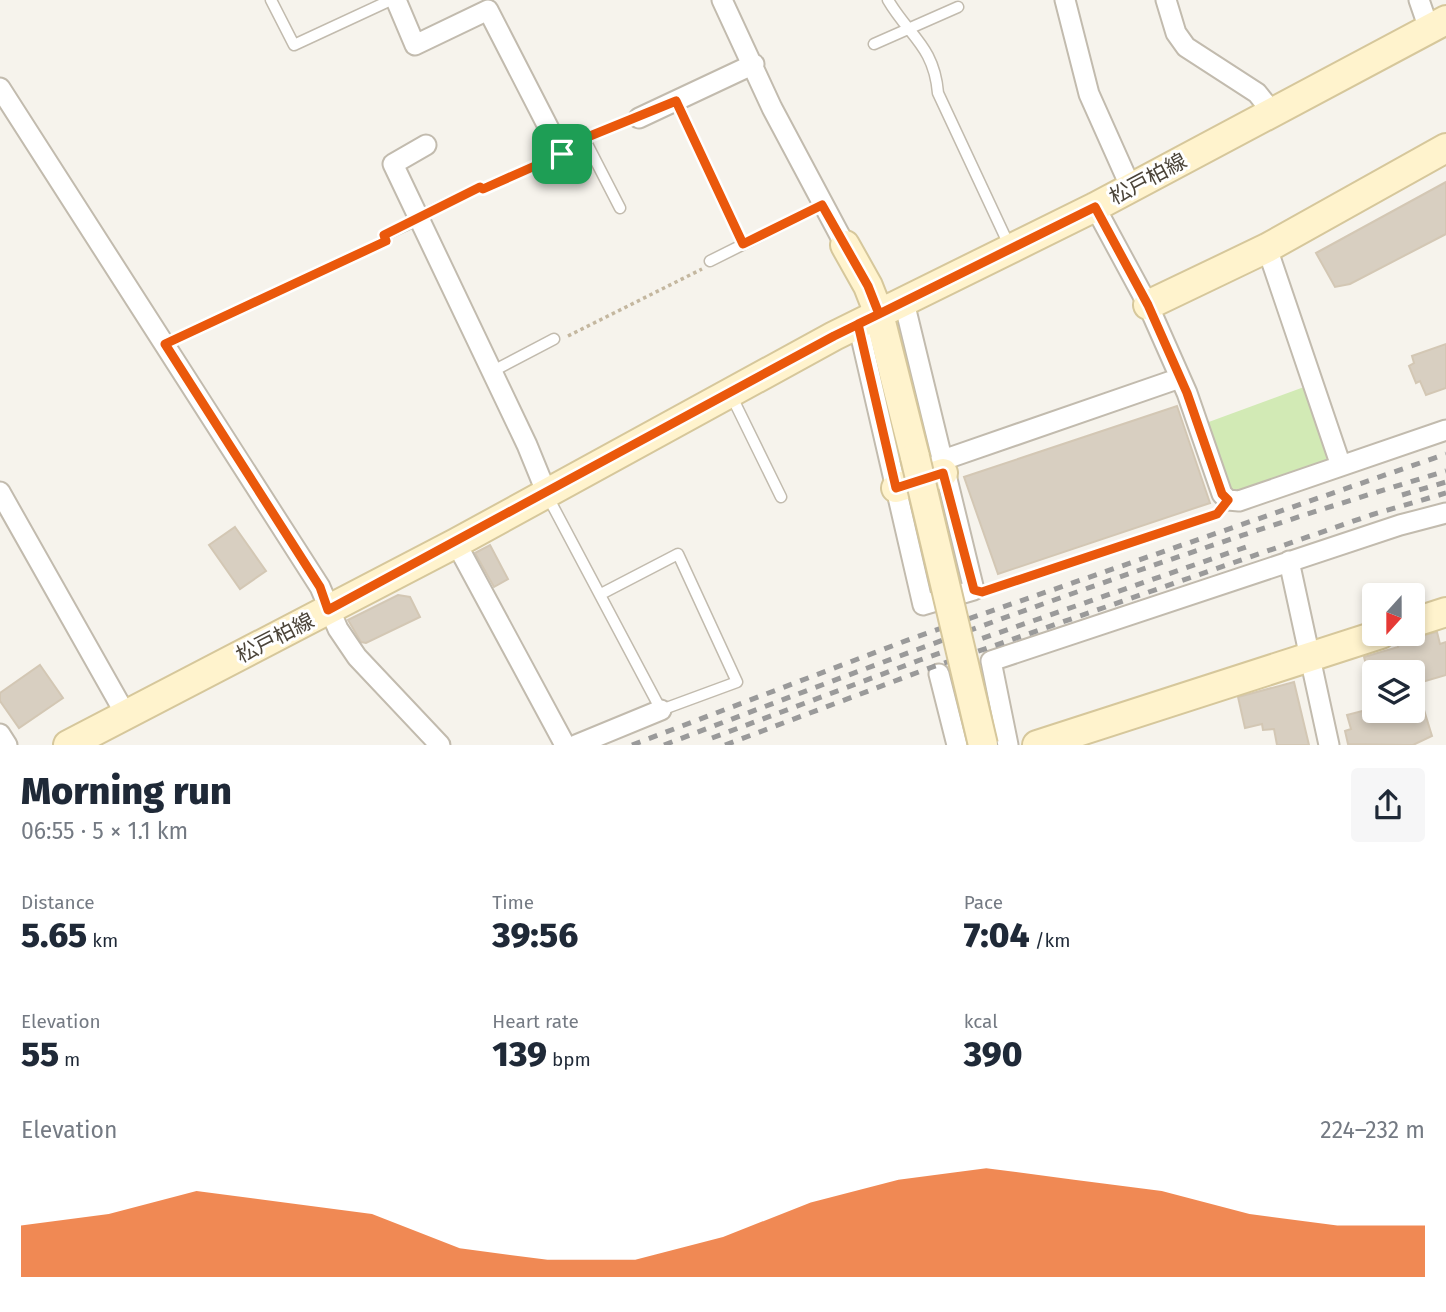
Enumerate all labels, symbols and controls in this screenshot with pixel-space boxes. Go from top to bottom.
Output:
pin [532,124,592,184]
icon: arrive [543,135,581,173]
street label: 松戸柏線 [1105,148,1191,210]
north arrow [1362,583,1424,646]
map controls [1362,583,1425,723]
street label: 松戸柏線 [232,607,318,669]
button: layers [1362,660,1425,723]
text: Morning run [21,768,232,814]
button: share [1351,768,1425,842]
text: 06:55 · 5 × 1.1 km [21,817,188,845]
text: Distance [21,891,95,914]
text: Time [492,891,534,914]
text: Pace [964,891,1003,914]
text: 5.65 [21,914,87,956]
text: 39:56 [492,914,578,956]
text: 7:04 [964,914,1030,956]
text: km [87,929,118,952]
text: /km [1030,929,1071,952]
text: Elevation [21,1010,101,1033]
text: Heart rate [492,1010,579,1033]
text: kcal [964,1010,998,1033]
text: 55 [21,1033,59,1075]
text: 139 [492,1033,547,1075]
text: 390 [964,1033,1023,1075]
text: m [59,1048,80,1071]
text: bpm [547,1048,591,1071]
text: Elevation [21,1116,117,1144]
text: 224–232 m [1320,1116,1425,1144]

